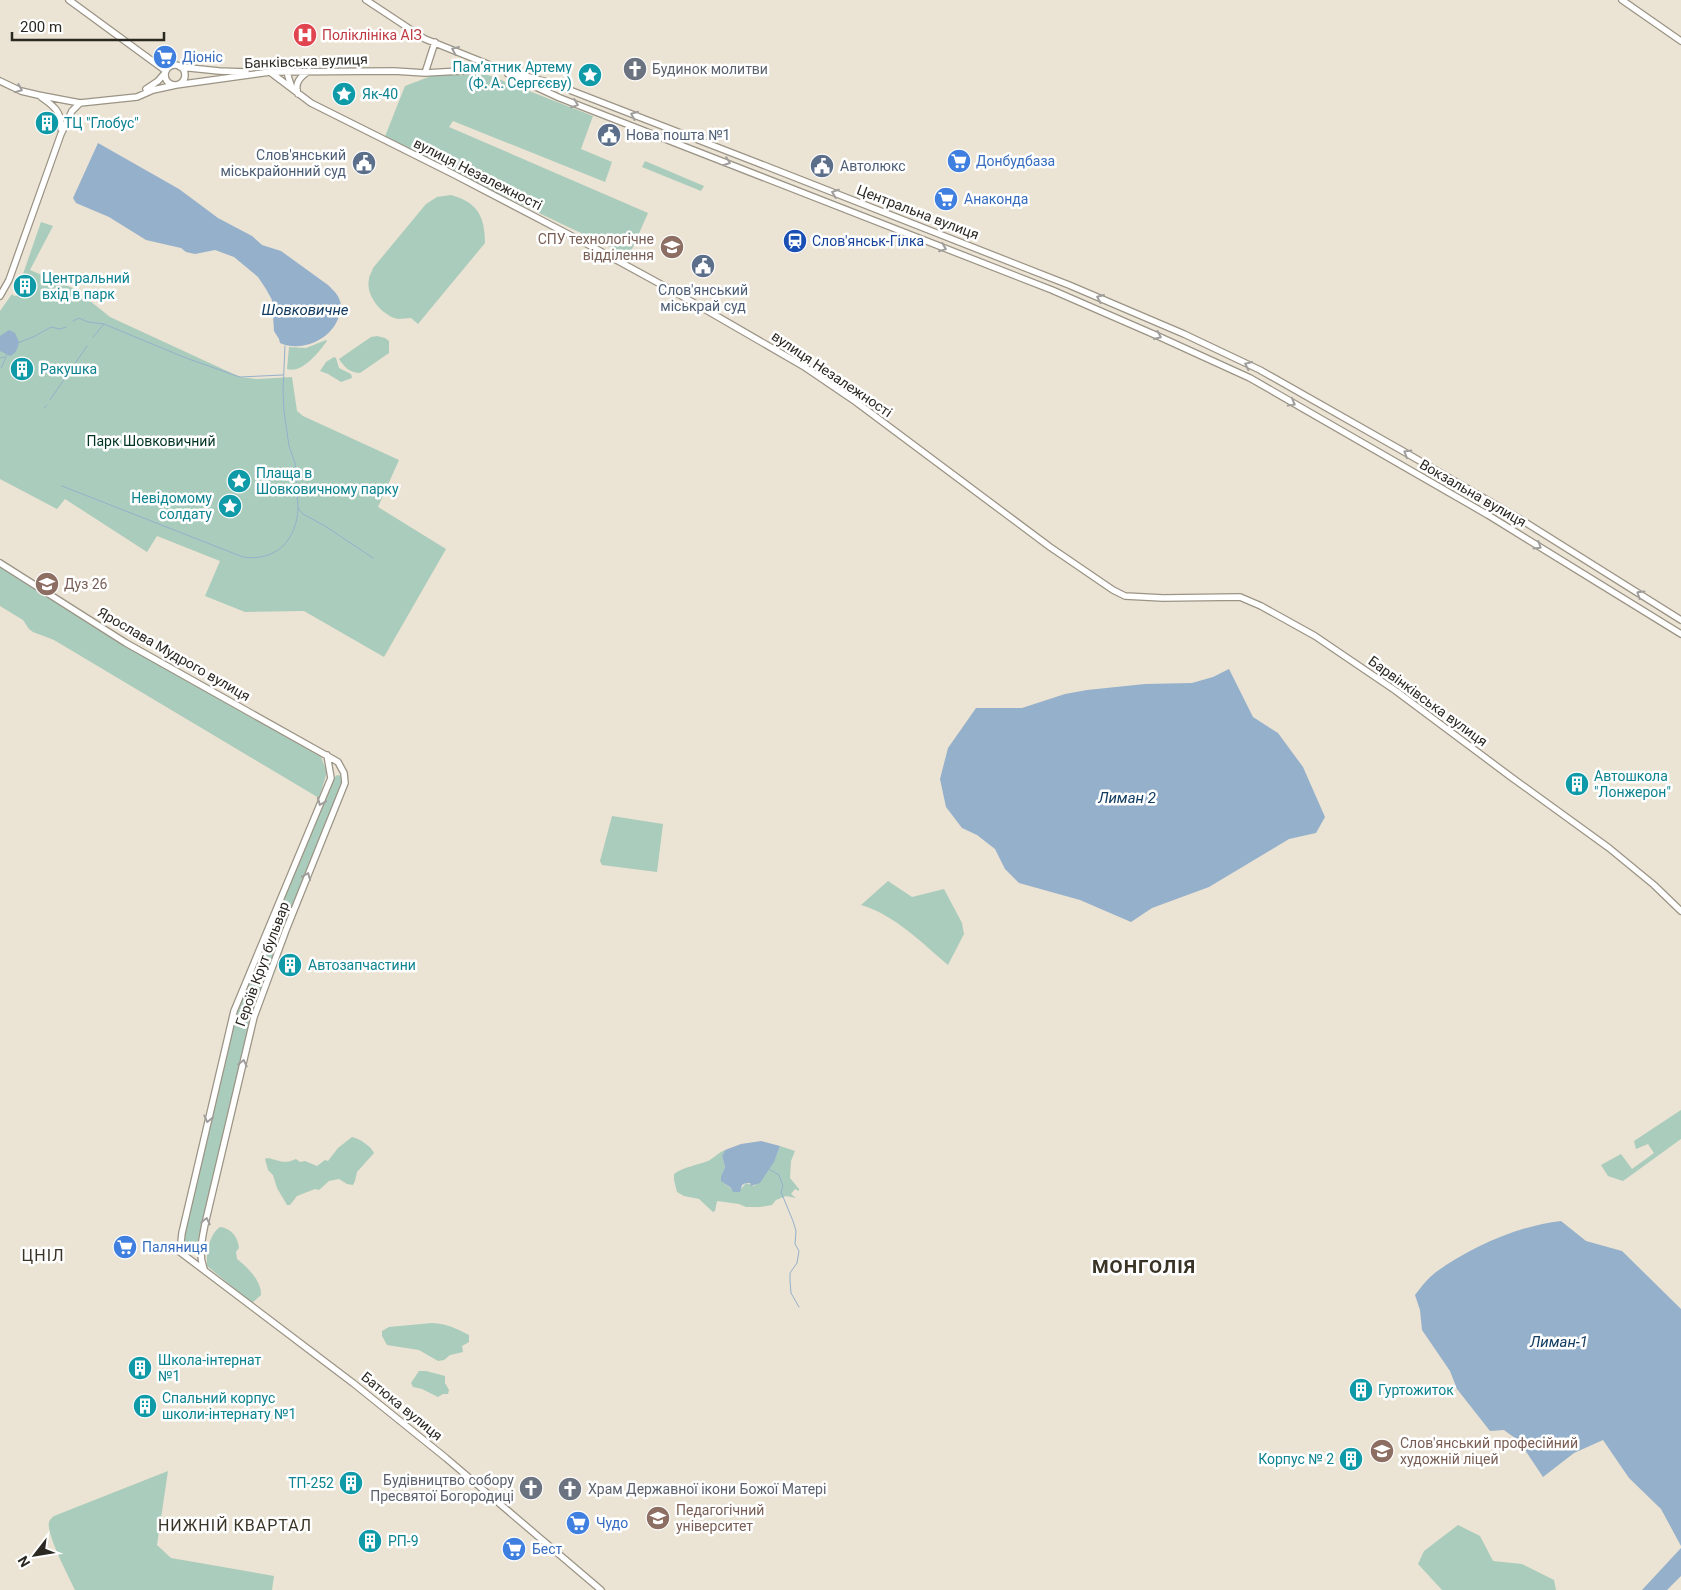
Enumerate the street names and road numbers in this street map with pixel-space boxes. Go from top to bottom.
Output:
street label: Банківська вулиця [244,51,368,71]
street label: вулиця Незалежності [411,135,545,213]
street label: Центральна вулиця [855,181,981,243]
street label: вулиця Незалежності [769,328,895,420]
street label: Вокзальна вулиця [1417,456,1529,530]
street label: Ярослава Мудрого вулиця [95,604,253,704]
street label: Барвінківська вулиця [1366,653,1490,749]
street label: Героїв Крут бульвар [232,899,292,1028]
street label: Батюка вулиця [358,1368,446,1444]

